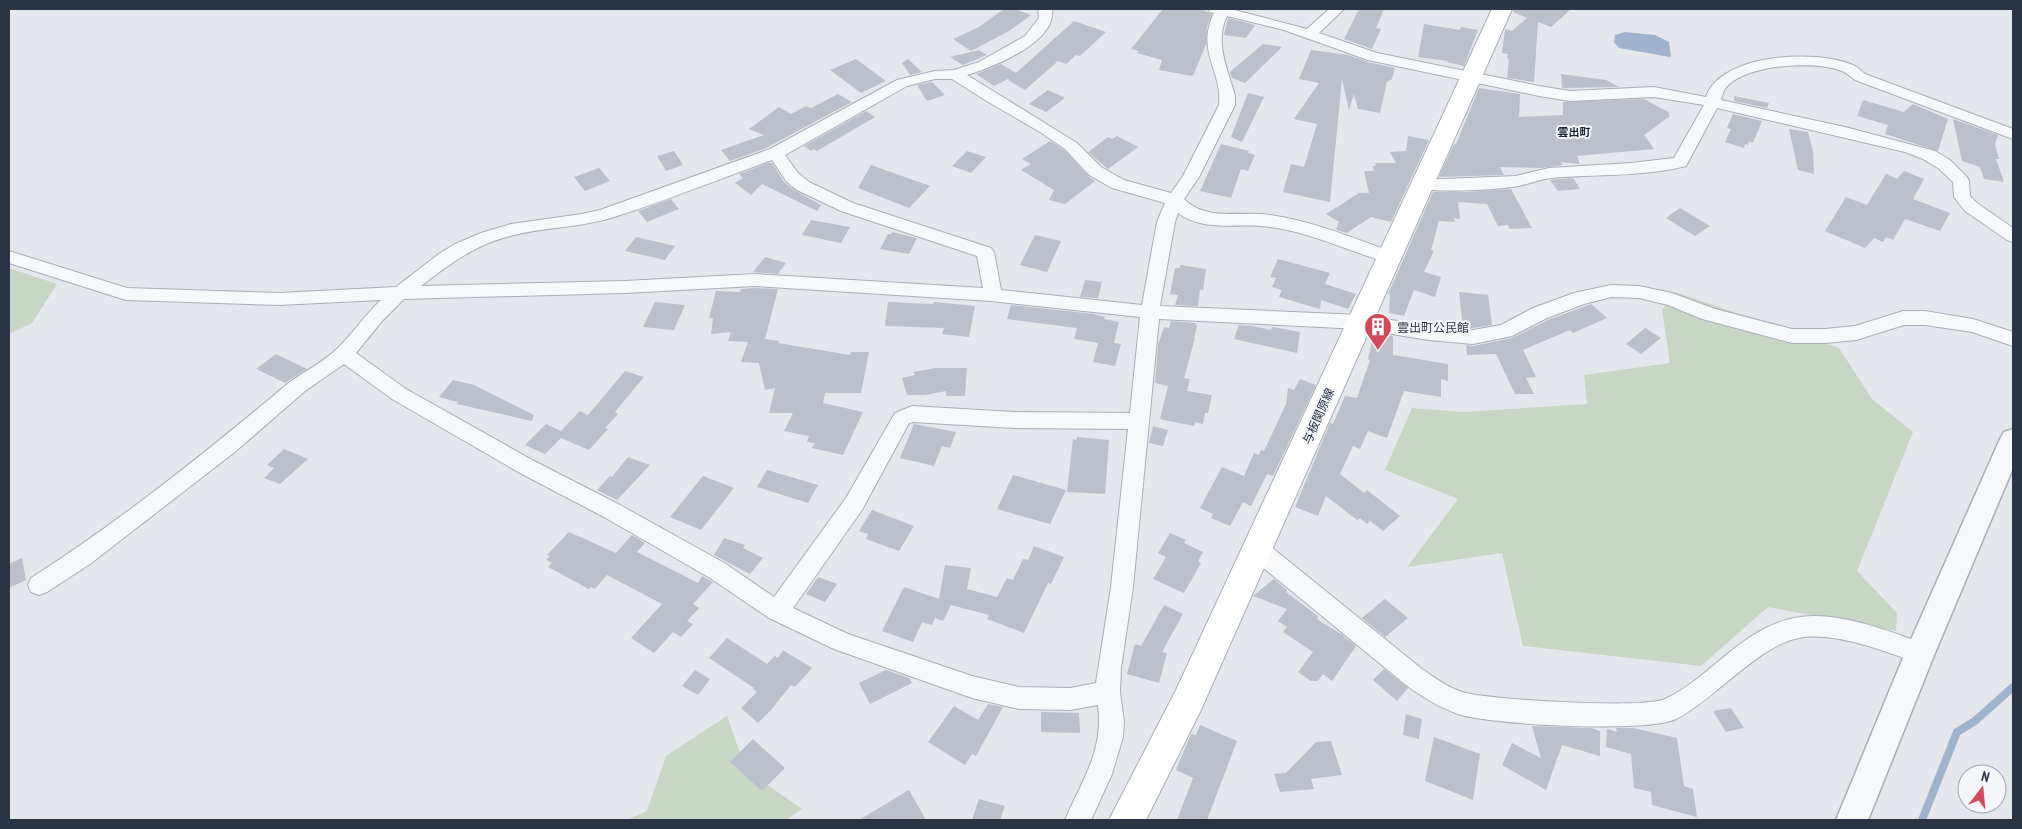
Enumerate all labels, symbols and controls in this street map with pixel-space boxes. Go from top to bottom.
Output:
district label: 雲出町 [1558,125,1591,139]
building icon: 雲出町公民館 [1363,312,1393,351]
place label: 雲出町公民館 [1397,320,1469,335]
street label: 与板関原線 [1299,386,1337,446]
north arrow [1957,764,2007,814]
text: N [1979,767,1992,786]

